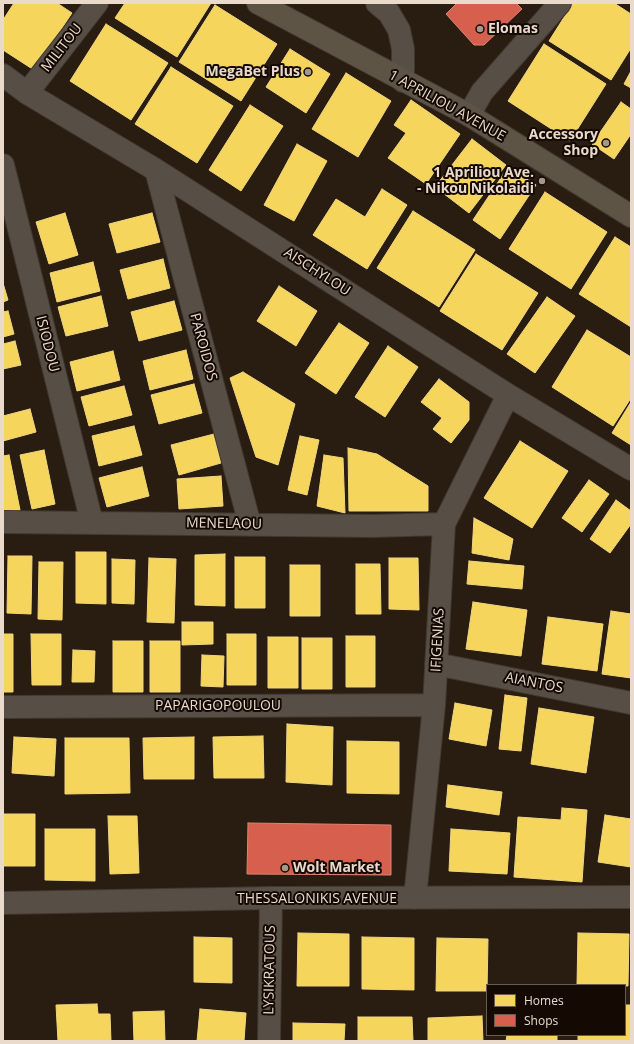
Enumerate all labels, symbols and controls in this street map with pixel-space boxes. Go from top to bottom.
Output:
street label: MILITOU [38,21,86,75]
place label: Elomas [488,21,538,37]
marker: Elomas [475,24,485,34]
place label: MegaBet Plus [206,64,300,80]
marker: MegaBet Plus [303,67,313,77]
street label: 1 APRILIOU AVENUE [386,67,508,145]
place label: Accessory Shop [529,127,598,160]
marker: Accessory Shop [601,138,611,148]
place label: 1 Apriliou Ave. - Nikou Nikolaidi [417,165,534,198]
marker: 1 Apriliou Ave. - Nikou Nikolaidi [537,176,547,186]
street label: AISCHYLOU [281,244,353,300]
street label: PAROIDOS [186,311,220,383]
street label: ISIODOU [32,314,62,374]
street label: MENELAOU [186,515,262,533]
street label: IFIGENIAS [428,608,448,672]
street label: AIANTOS [504,669,564,697]
street label: PAPARIGOPOULOU [155,698,281,714]
place label: Wolt Market [293,860,380,876]
marker: Wolt Market [280,863,290,873]
street label: THESSALONIKIS AVENUE [237,891,397,907]
street label: LYSIKRATOUS [261,925,279,1015]
legend [486,984,626,1036]
text: Homes [524,992,564,1009]
text: Shops [524,1012,558,1029]

